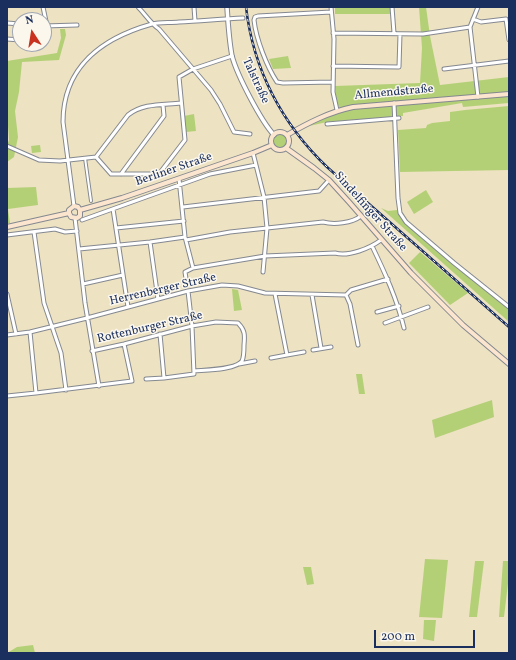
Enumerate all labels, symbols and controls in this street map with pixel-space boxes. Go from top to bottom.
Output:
north arrow [12,12,52,52]
text: N [24,13,35,29]
street label: Talstraße [238,56,272,106]
street label: Allmendstraße [354,82,434,104]
street label: Berliner Straße [134,150,214,190]
street label: Sindelfinger Straße [330,169,410,255]
street label: Herrenberger Straße [108,271,218,309]
street label: Rottenburger Straße [96,309,204,347]
scale bar [376,622,477,648]
text: 200 m [381,629,415,645]

